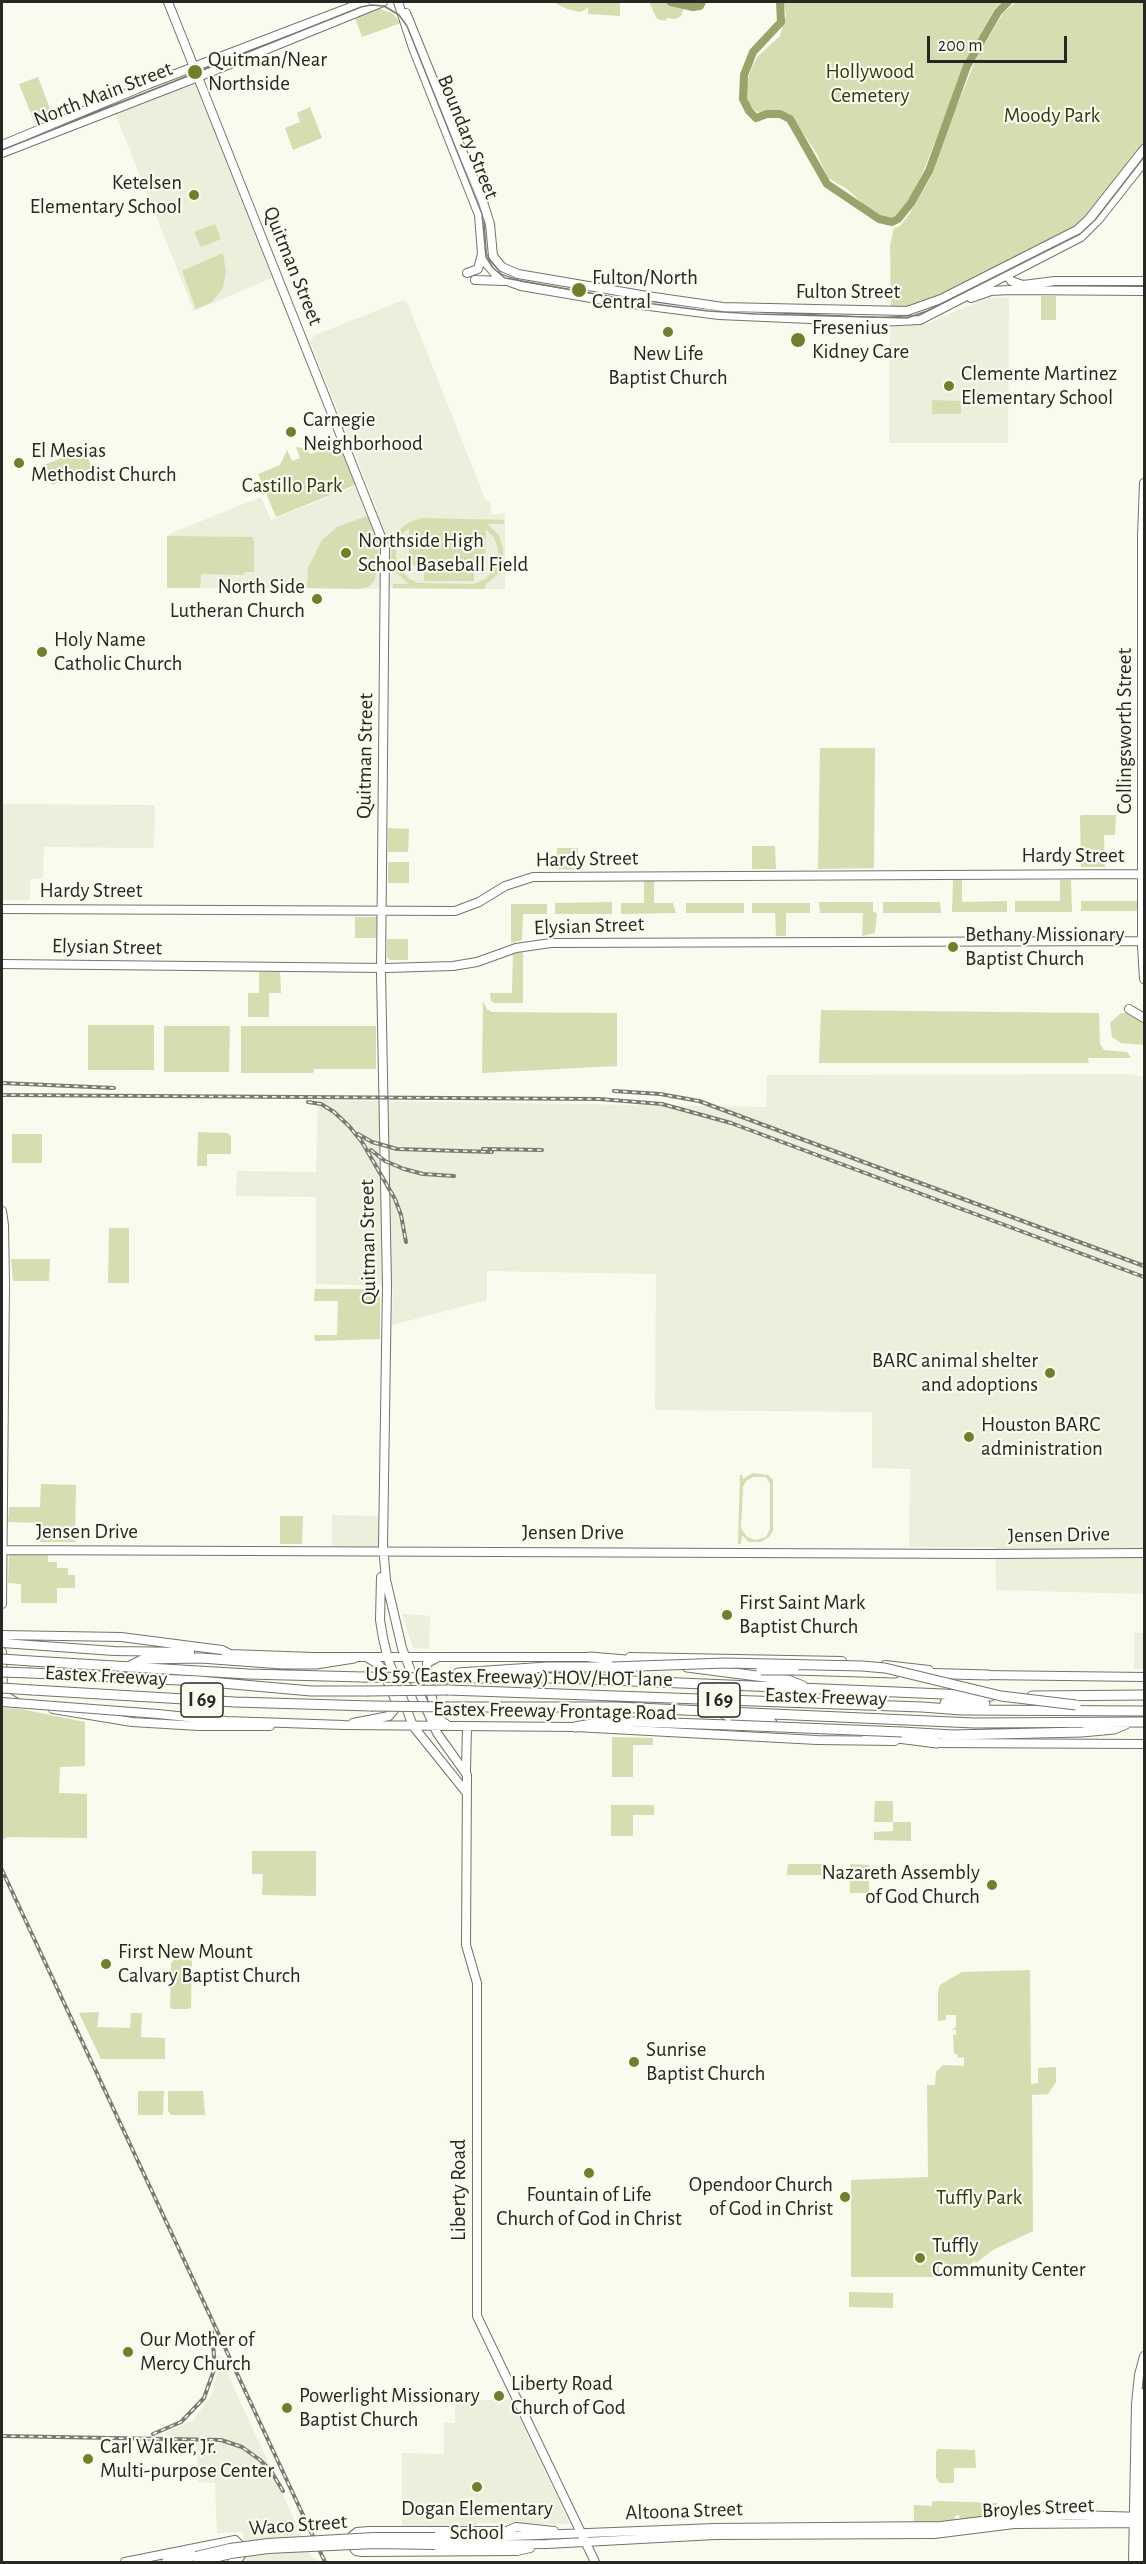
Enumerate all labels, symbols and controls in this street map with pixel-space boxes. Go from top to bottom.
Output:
scale bar [930,24,1070,62]
text: 200 m [938,37,983,55]
place label: Quitman/Near Northside [208,47,327,97]
street label: North Main Street [30,56,176,132]
park label: Hollywood Cemetery [826,59,914,109]
marker: Quitman/Near Northside [186,63,204,81]
street label: Boundary Street [432,71,504,203]
park label: Moody Park [1004,103,1100,129]
place label: Ketelsen Elementary School [30,170,182,220]
marker: Ketelsen Elementary School [187,188,201,202]
street label: Quitman Street [258,203,328,329]
place label: Fulton/North Central [592,265,698,315]
street label: Fulton Street [796,279,900,305]
marker: Fulton/North Central [570,281,588,299]
place label: Fresenius Kidney Care [812,315,909,365]
marker: New Life Baptist Church [661,325,675,339]
marker: Fresenius Kidney Care [789,331,807,349]
place label: New Life Baptist Church [608,341,728,391]
place label: Clemente Martinez Elementary School [961,361,1117,411]
marker: Clemente Martinez Elementary School [942,379,956,393]
place label: Carnegie Neighborhood [303,407,423,457]
marker: Carnegie Neighborhood [284,425,298,439]
place label: El Mesias Methodist Church [31,438,177,488]
marker: El Mesias Methodist Church [12,456,26,470]
park label: Castillo Park [242,473,342,499]
place label: Northside High School Baseball Field [358,528,528,578]
marker: Northside High School Baseball Field [339,546,353,560]
place label: North Side Lutheran Church [170,574,305,624]
marker: North Side Lutheran Church [310,592,324,606]
place label: Holy Name Catholic Church [54,627,182,677]
marker: Holy Name Catholic Church [35,645,49,659]
street label: Collingsworth Street [1112,648,1138,814]
street label: Quitman Street [351,693,379,819]
street label: Hardy Street [1022,843,1124,869]
street label: Hardy Street [535,846,639,872]
street label: Hardy Street [40,878,142,904]
street label: Elysian Street [533,911,645,941]
place label: Bethany Missionary Baptist Church [965,922,1124,972]
street label: Elysian Street [52,933,162,961]
marker: Bethany Missionary Baptist Church [946,940,960,954]
street label: Quitman Street [354,1179,382,1305]
place label: BARC animal shelter and adoptions [872,1348,1038,1398]
marker: BARC animal shelter and adoptions [1043,1366,1057,1380]
place label: Houston BARC administration [981,1412,1103,1462]
marker: Houston BARC administration [962,1430,976,1444]
street label: Jensen Drive [36,1519,138,1545]
street label: Jensen Drive [522,1520,624,1546]
street label: Jensen Drive [1008,1522,1110,1548]
place label: First Saint Mark Baptist Church [739,1590,865,1640]
marker: First Saint Mark Baptist Church [720,1608,734,1622]
street label: Eastex Freeway [44,1660,168,1692]
street label: US 59 (Eastex Freeway) HOV/HOT lane [365,1662,673,1692]
street label: Eastex Freeway [764,1682,888,1712]
road number: I 69 [181,1683,223,1717]
road number: I 69 [698,1683,740,1717]
street label: Eastex Freeway Frontage Road [433,1696,677,1726]
place label: Nazareth Assembly of God Church [822,1860,980,1910]
marker: Nazareth Assembly of God Church [985,1878,999,1892]
place label: First New Mount Calvary Baptist Church [118,1939,301,1989]
marker: First New Mount Calvary Baptist Church [99,1957,113,1971]
place label: Sunrise Baptist Church [646,2037,765,2087]
marker: Sunrise Baptist Church [627,2055,641,2069]
street label: Liberty Road [446,2139,472,2241]
marker: Fountain of Life Church of God in Christ [582,2166,596,2180]
place label: Opendoor Church of God in Christ [689,2172,833,2222]
place label: Fountain of Life Church of God in Christ [496,2182,682,2232]
park label: Tuffly Park [936,2185,1022,2211]
marker: Opendoor Church of God in Christ [838,2190,852,2204]
place label: Tuffly Community Center [932,2233,1085,2283]
marker: Tuffly Community Center [913,2251,927,2265]
place label: Our Mother of Mercy Church [140,2327,254,2377]
marker: Our Mother of Mercy Church [121,2345,135,2359]
place label: Liberty Road Church of God [511,2371,626,2421]
place label: Powerlight Missionary Baptist Church [299,2383,480,2433]
marker: Liberty Road Church of God [492,2389,506,2403]
marker: Powerlight Missionary Baptist Church [280,2401,294,2415]
place label: Carl Walker, Jr. Multi-purpose Center [100,2434,274,2484]
marker: Carl Walker, Jr. Multi-purpose Center [81,2452,95,2466]
marker: Dogan Elementary School [470,2480,484,2494]
street label: Broyles Street [981,2492,1095,2524]
place label: Dogan Elementary School [401,2496,553,2546]
street label: Altoona Street [625,2496,743,2526]
street label: Waco Street [248,2509,348,2541]

